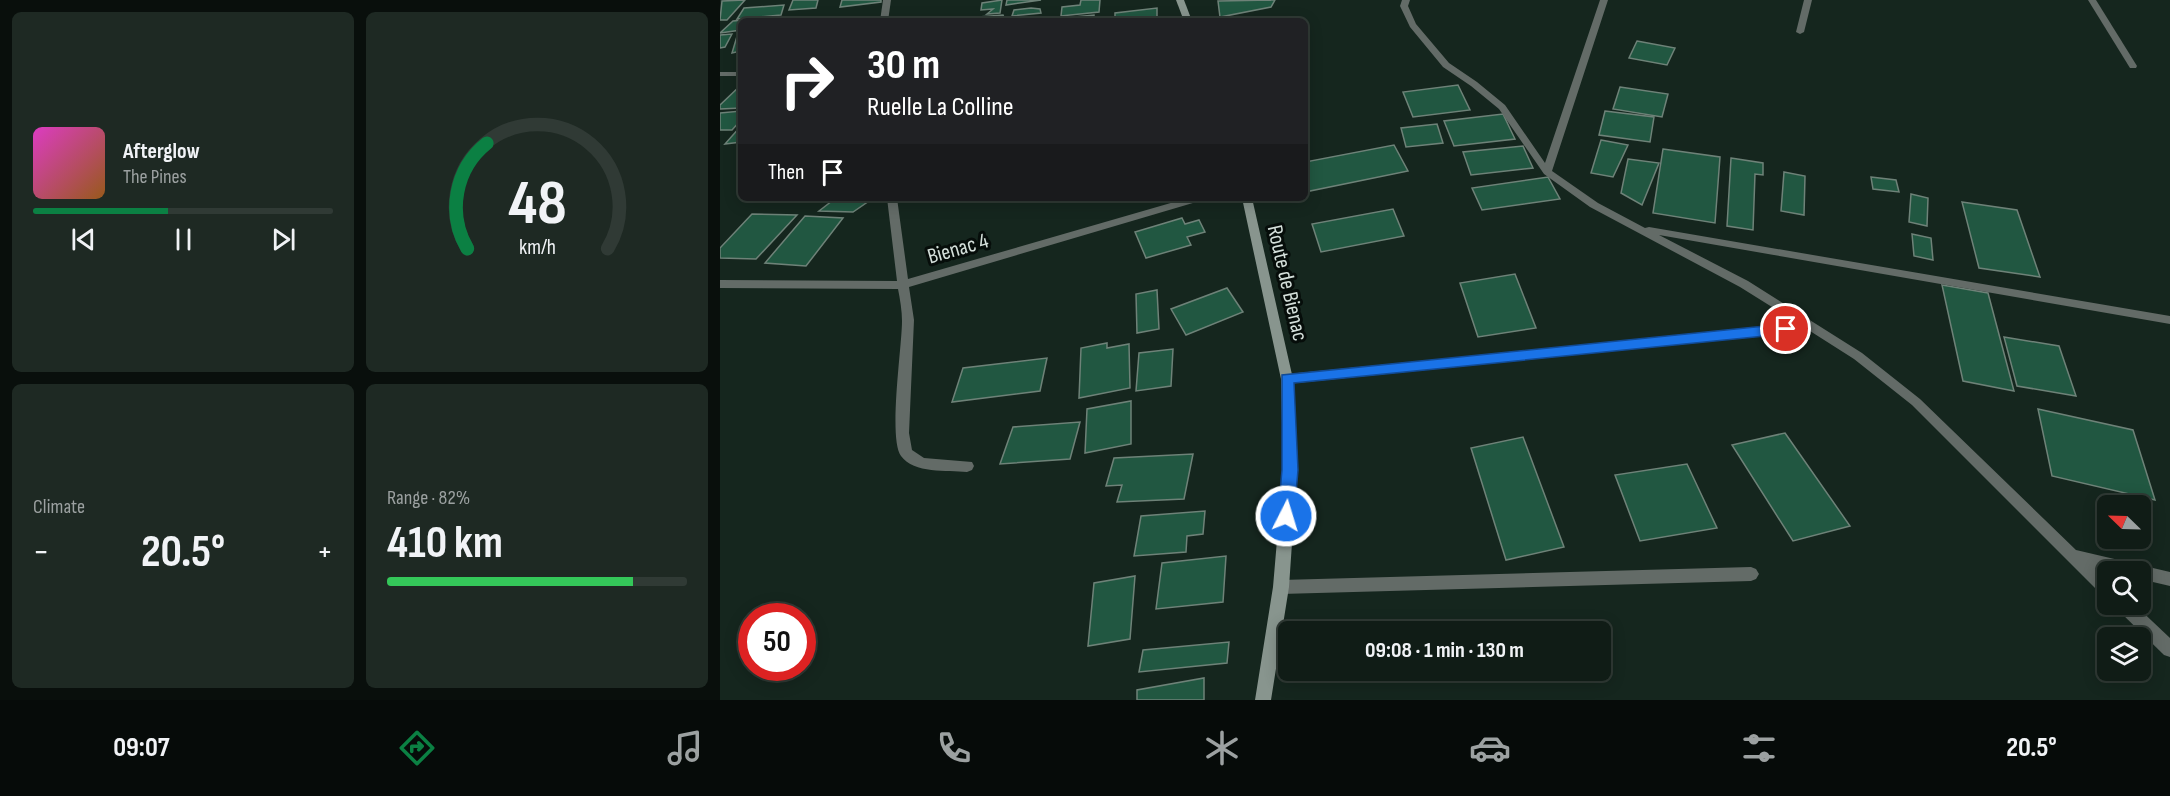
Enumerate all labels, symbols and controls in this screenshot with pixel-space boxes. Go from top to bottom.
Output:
text: 30 m [867,40,940,91]
icon: right [768,42,846,120]
text: Ruelle La Colline [867,91,1014,123]
text: Afterglow [123,138,200,165]
icon: arrive [816,156,849,189]
text: Then [768,159,804,186]
text: The Pines [123,165,187,189]
text: 48 [508,167,566,242]
street label: Route de Bienac [1261,222,1313,344]
icon: previous [67,223,100,256]
icon: pause [167,223,200,256]
icon: next [267,223,300,256]
street label: Bienac 4 [924,227,992,271]
text: km/h [518,235,556,260]
pin [1760,303,1811,354]
icon: arrive [1769,312,1802,345]
position arrow [1254,484,1318,548]
text: Range · 82% [387,486,470,510]
text: Climate [33,495,85,519]
north arrow [2097,495,2151,549]
map controls [2097,495,2151,681]
text: 410 km [387,516,503,571]
text: 20.5° [141,525,225,580]
text: − [33,532,49,572]
text: + [317,532,333,572]
button: search [2097,561,2151,615]
speed limit sign: 50 [738,603,816,681]
button: layers [2097,627,2151,681]
text: 09:08 · 1 min · 130 m [1365,637,1524,664]
icon: directions [396,727,438,769]
icon: music [664,727,706,769]
icon: phone [933,727,975,769]
icon: climate [1201,727,1243,769]
icon: car [1469,727,1511,769]
icon: filters [1738,727,1780,769]
text: 09:07 [113,732,169,764]
text: 20.5° [2006,732,2057,764]

